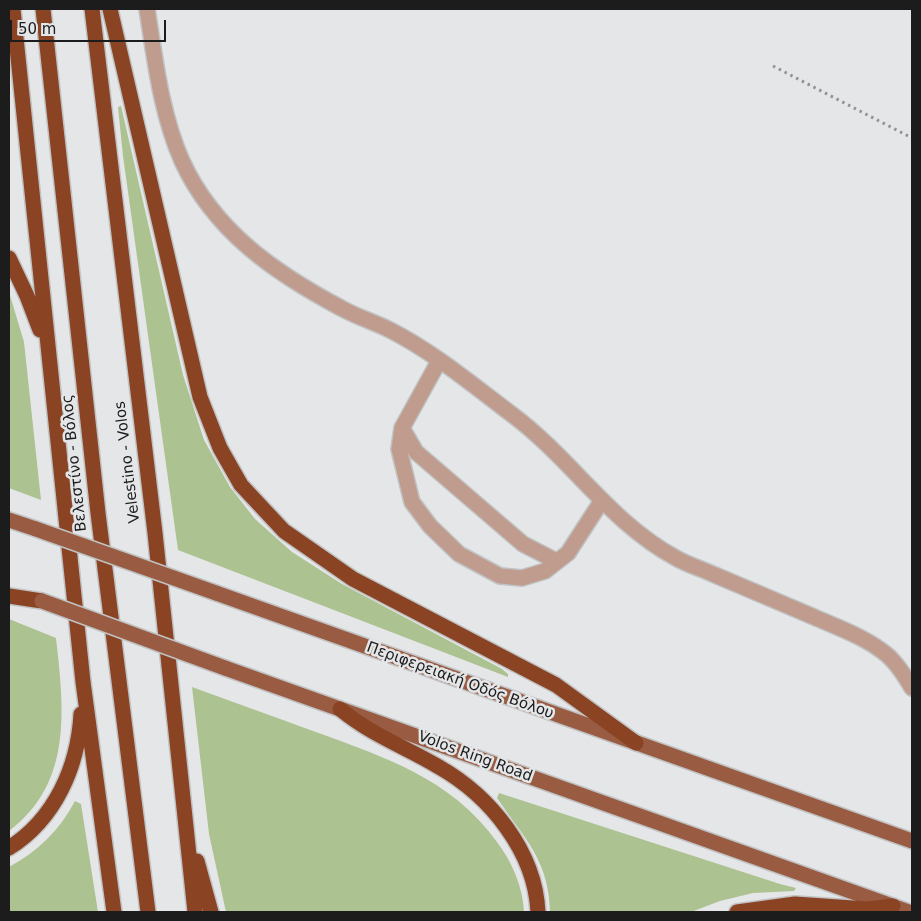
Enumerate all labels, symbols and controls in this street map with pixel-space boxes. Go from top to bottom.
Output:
scale bar [12,10,169,42]
text: 50 m [18,20,56,38]
street label: Βελεστίνο - Βόλος [59,394,91,532]
street label: Velestino - Volos [112,400,144,524]
street label: Περιφερειακή Οδός Βόλου [364,639,556,723]
street label: Volos Ring Road [415,728,535,786]

